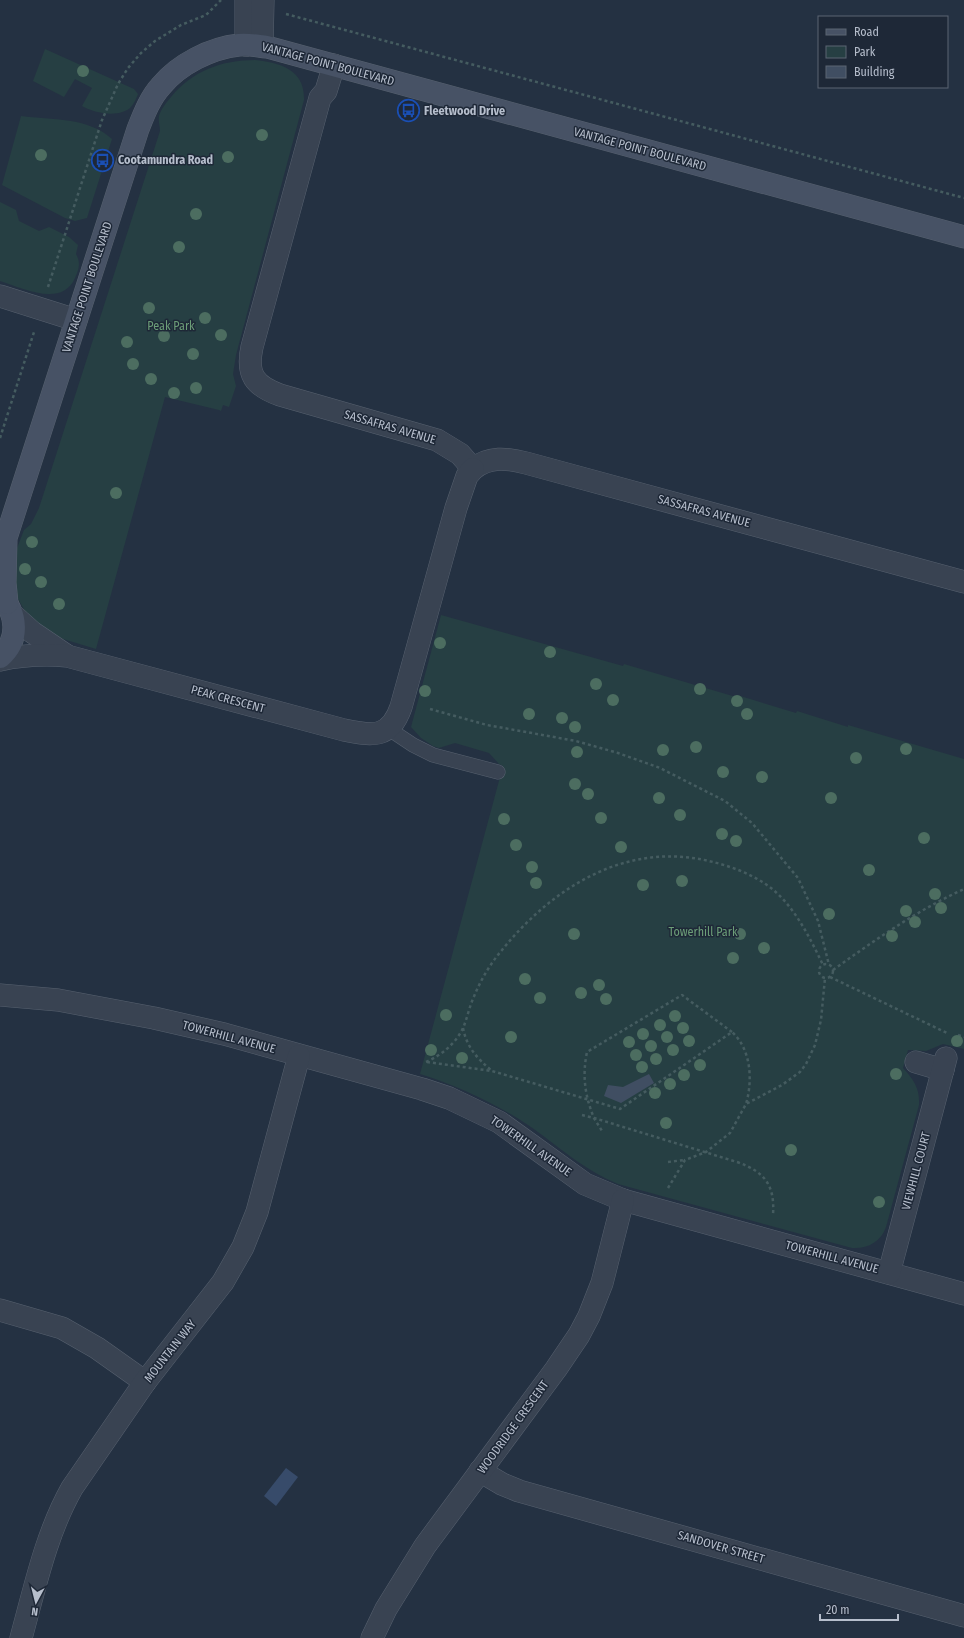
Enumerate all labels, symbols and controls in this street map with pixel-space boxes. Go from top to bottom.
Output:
legend [818,16,948,88]
text: Road [854,25,879,39]
street label: VANTAGE POINT BOULEVARD [260,40,396,88]
text: Park [854,45,876,59]
text: Building [854,65,895,79]
bus stop icon: Fleetwood Drive [395,98,421,124]
place label: Fleetwood Drive [424,104,505,118]
street label: VANTAGE POINT BOULEVARD [572,125,708,173]
bus stop icon: Cootamundra Road [89,147,115,173]
place label: Cootamundra Road [118,153,213,167]
street label: VANTAGE POINT BOULEVARD [59,220,115,354]
park label: Peak Park [147,319,195,333]
street label: SASSAFRAS AVENUE [342,407,438,447]
street label: SASSAFRAS AVENUE [656,492,752,530]
street label: PEAK CRESCENT [189,682,267,716]
park label: Towerhill Park [668,925,738,939]
street label: TOWERHILL AVENUE [181,1018,277,1056]
street label: TOWERHILL AVENUE [488,1113,574,1179]
street label: VIEWHILL COURT [899,1130,933,1211]
street label: TOWERHILL AVENUE [784,1238,880,1276]
street label: MOUNTAIN WAY [141,1317,199,1385]
street label: WOODRIDGE CRESCENT [475,1377,552,1476]
street label: SANDOVER STREET [676,1528,766,1566]
north arrow [16,1582,56,1622]
scale bar [820,1596,898,1622]
text: 20 m [826,1603,850,1617]
text: N [31,1605,39,1618]

